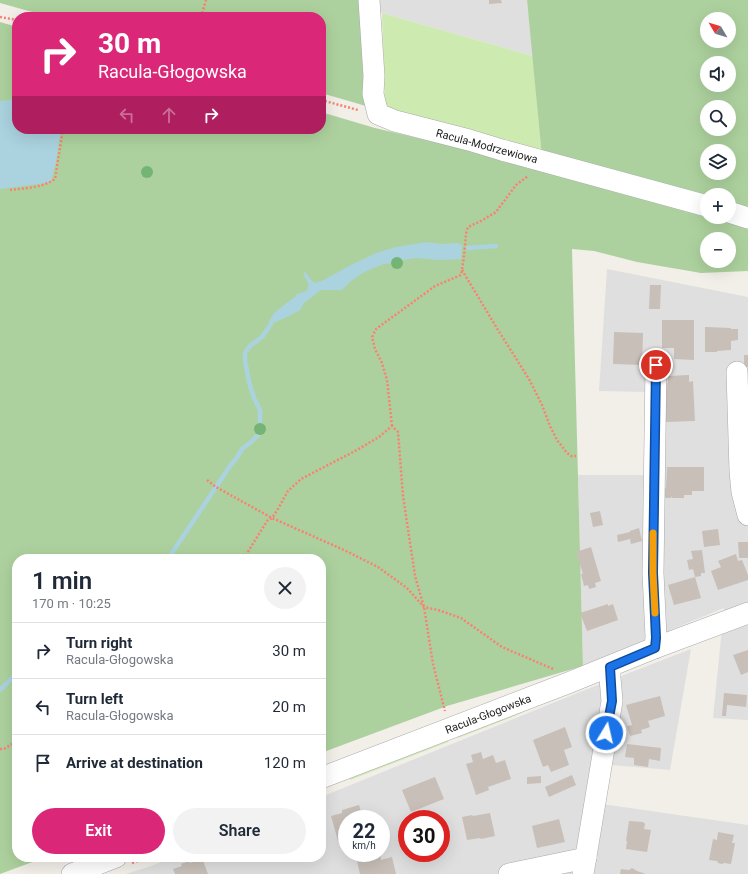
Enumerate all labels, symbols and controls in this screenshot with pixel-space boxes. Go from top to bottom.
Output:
north arrow [700,12,736,48]
map controls [700,12,736,268]
text: 30 m [98,27,161,60]
icon: right [32,28,84,80]
button: sound [700,56,736,92]
text: Racula-Głogowska [98,61,247,82]
button: search [700,100,736,136]
icon: left [116,104,138,126]
icon: ahead [158,104,180,126]
icon: right [200,104,222,126]
street label: Racula-Modrzewiowa [435,127,539,166]
button: layers [700,144,736,180]
button: + [700,188,736,224]
button: − [700,232,736,268]
pin [639,348,673,382]
icon: arrive [645,354,667,376]
text: 1 min [32,567,92,595]
button: close [264,567,306,609]
text: 170 m · 10:25 [32,596,111,611]
text: Turn right [66,634,132,652]
icon: right [32,640,54,662]
text: 30 m [272,642,306,660]
text: Racula-Głogowska [66,652,174,667]
text: Turn left [66,690,123,708]
street label: Racula-Głogowska [443,692,533,737]
icon: left [32,696,54,718]
text: 20 m [272,698,306,716]
text: Racula-Głogowska [66,708,174,723]
position arrow [585,712,627,754]
icon: arrive [32,752,54,774]
text: Arrive at destination [66,754,203,772]
text: 120 m [264,754,306,772]
button: Exit [32,808,165,854]
button: Share [173,808,306,854]
speed limit sign: 30 [398,810,450,862]
text: 22 [353,819,375,843]
text: km/h [352,840,376,851]

